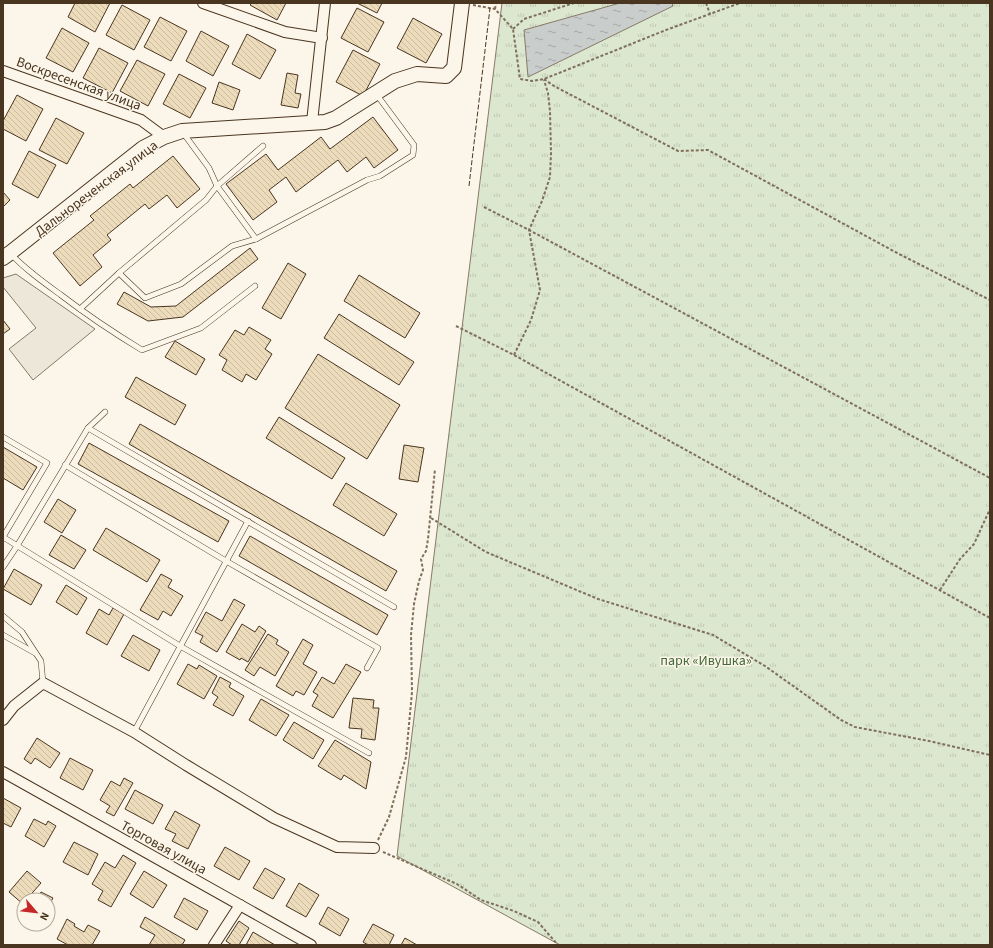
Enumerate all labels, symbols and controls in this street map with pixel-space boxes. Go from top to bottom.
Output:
street label: Воскресенская улица [13,52,144,116]
street label: Дальнореченская улица [31,136,162,242]
park label: парк «Ивушка» [660,651,752,671]
street label: Торговая улица [117,816,210,880]
north arrow [16,892,56,932]
text: N [36,910,53,923]

